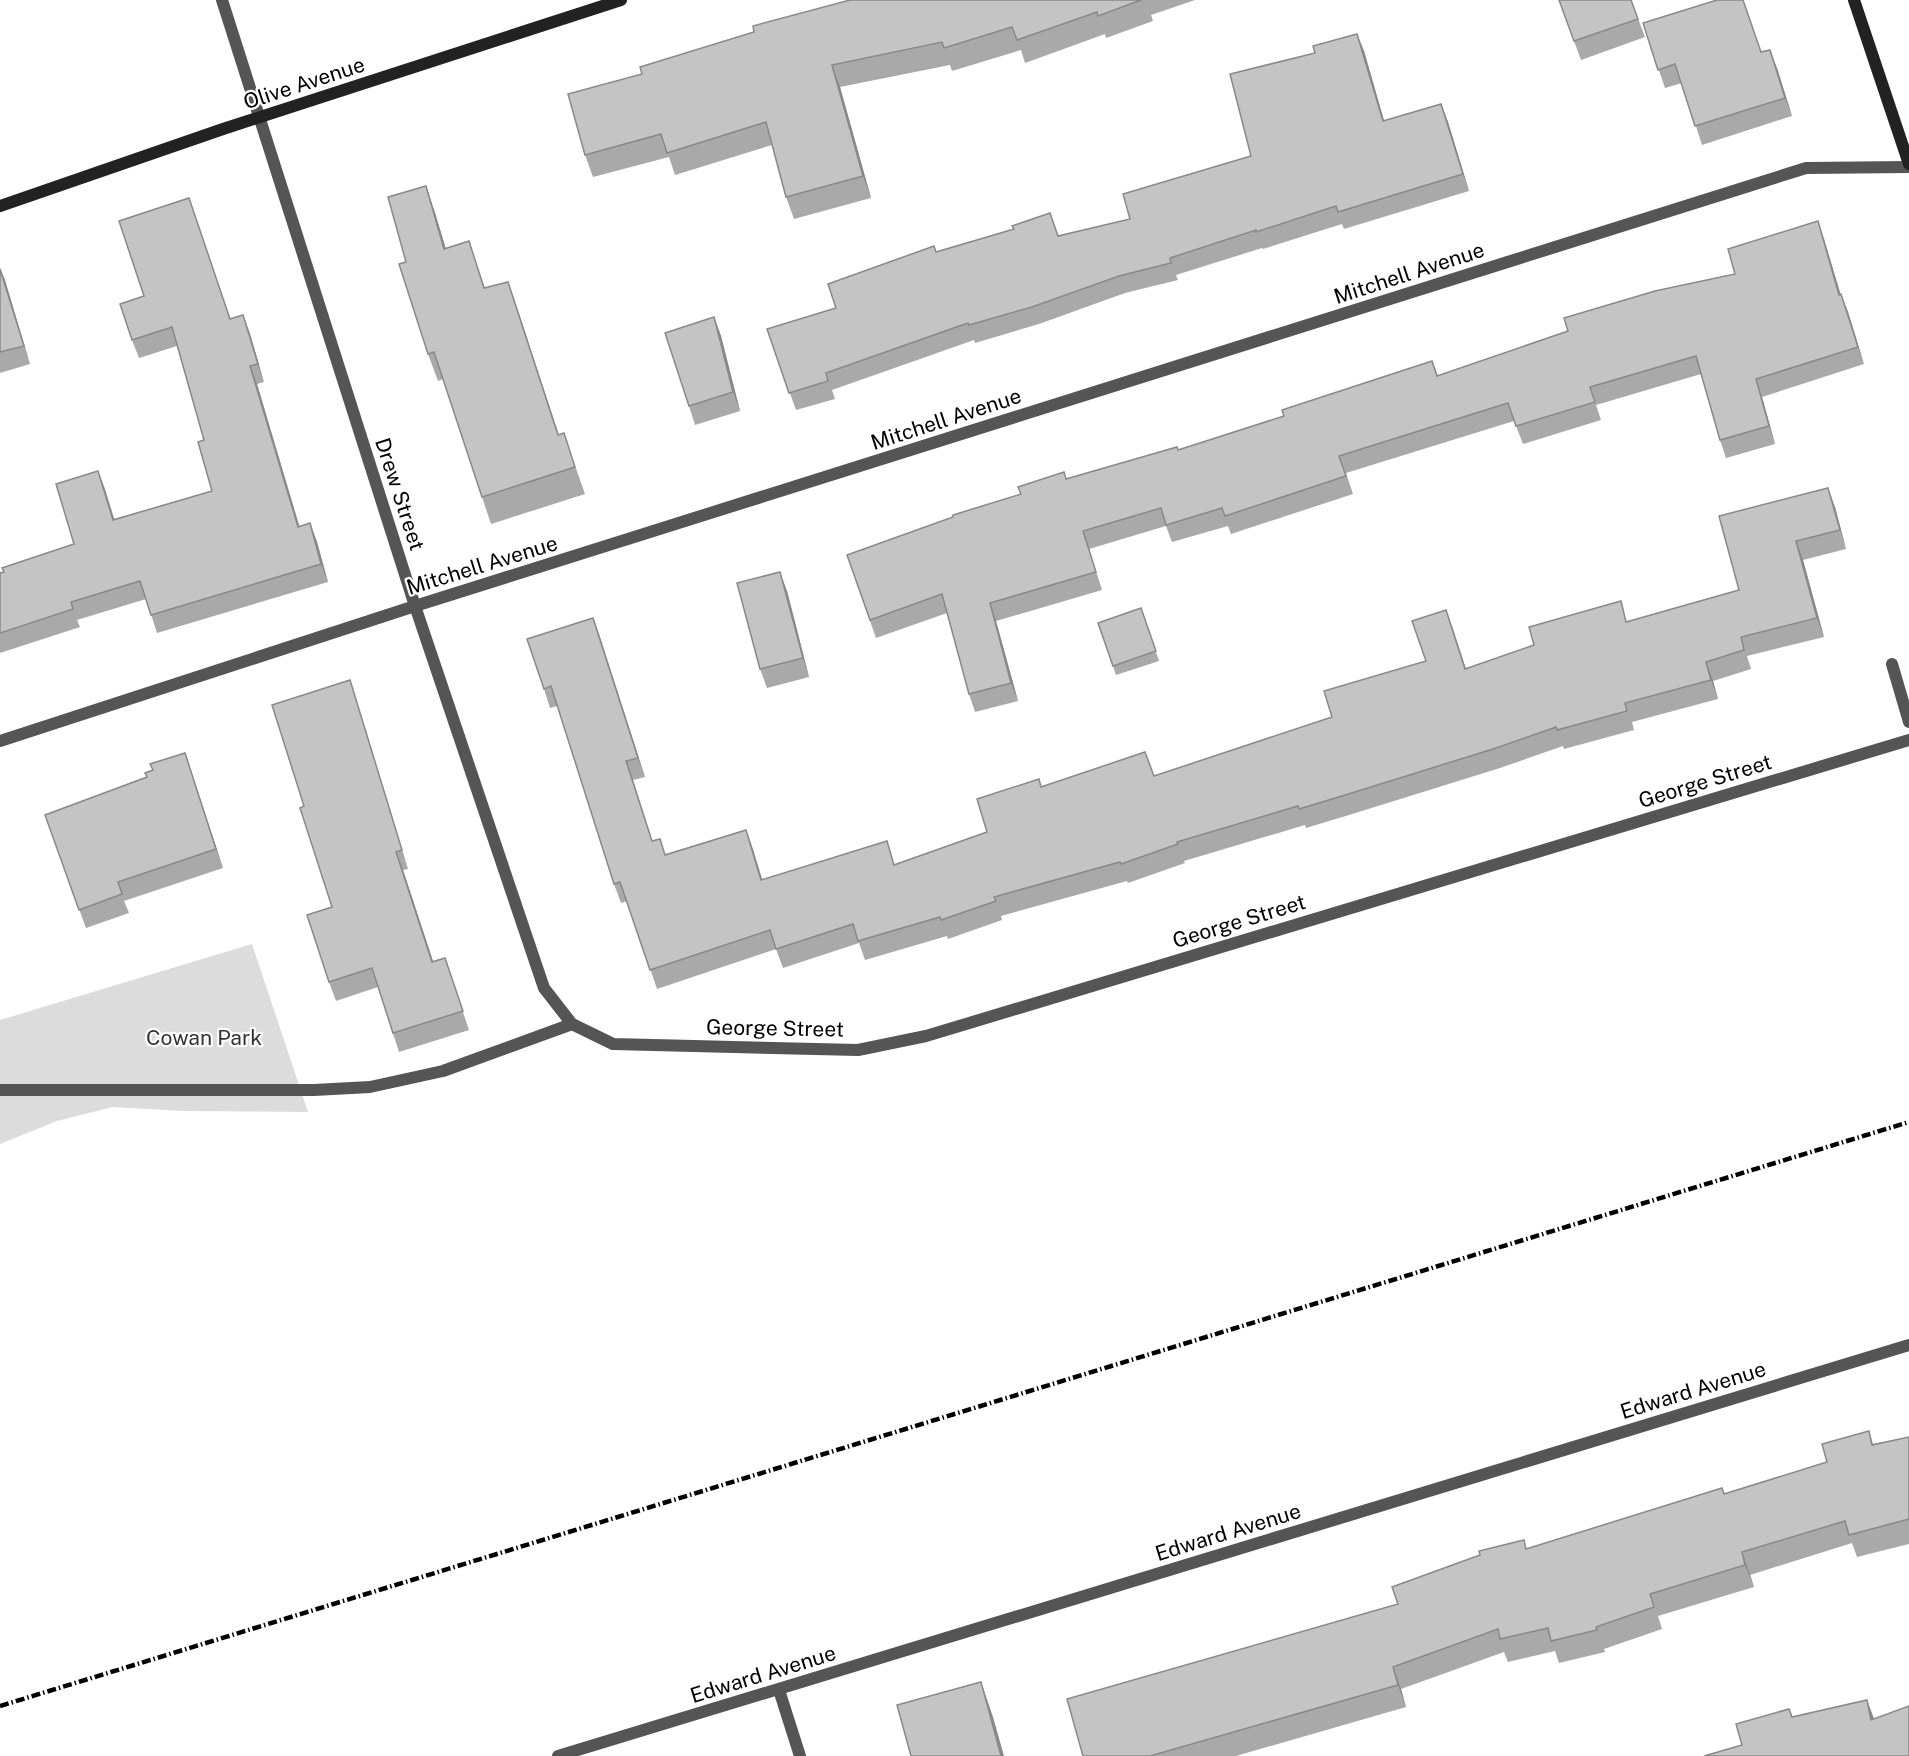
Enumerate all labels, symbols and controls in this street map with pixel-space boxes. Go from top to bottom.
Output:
street label: Olive Avenue [240,52,368,114]
street label: Mitchell Avenue [1331,237,1487,309]
street label: Mitchell Avenue [868,383,1024,455]
street label: Drew Street [370,434,430,554]
street label: Mitchell Avenue [403,530,561,600]
street label: George Street [1635,749,1775,813]
street label: George Street [1169,889,1309,953]
street label: George Street [706,1014,844,1042]
park label: Cowan Park [146,1025,262,1050]
street label: Edward Avenue [1617,1356,1769,1424]
street label: Edward Avenue [1152,1498,1304,1566]
street label: Edward Avenue [687,1640,839,1708]

